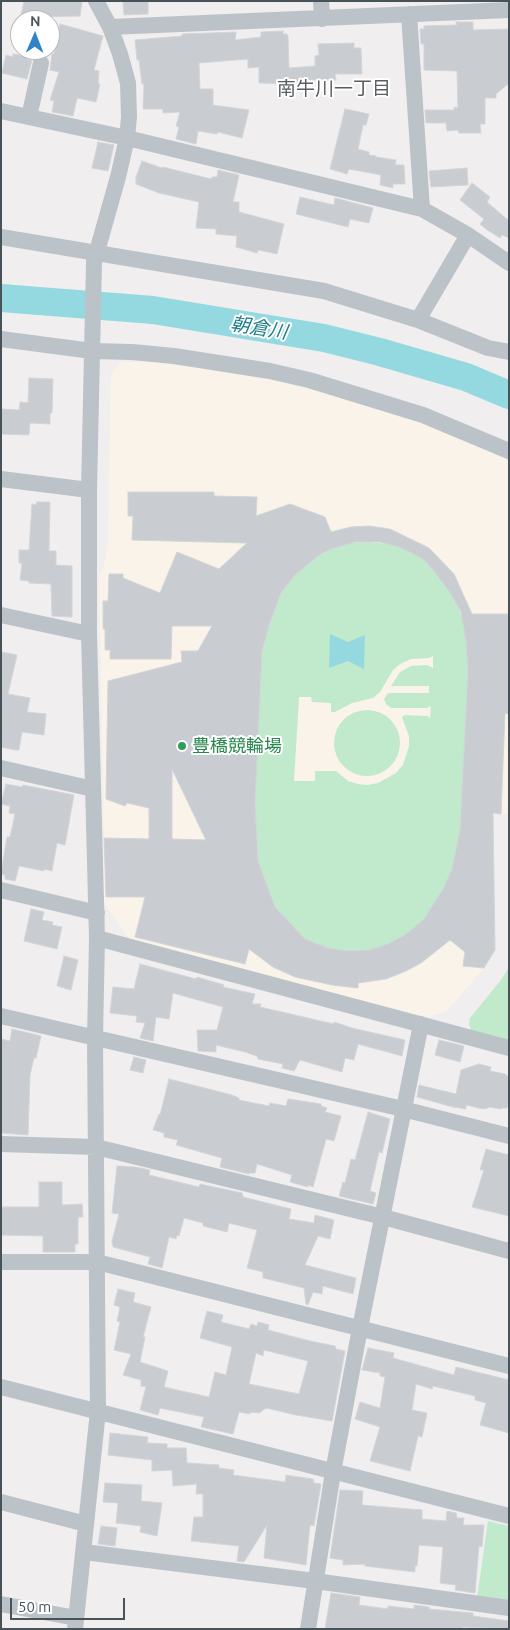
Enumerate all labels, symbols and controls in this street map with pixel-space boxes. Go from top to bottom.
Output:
north arrow [10,10,60,60]
text: N [30,13,41,29]
district label: 南牛川一丁目 [277,78,391,100]
water label: 朝倉川 [229,312,289,344]
place label: 豊橋競輪場 [192,735,282,757]
marker: 豊橋競輪場 [176,740,188,752]
scale bar [12,1588,128,1620]
text: 50 m [18,1598,51,1615]

